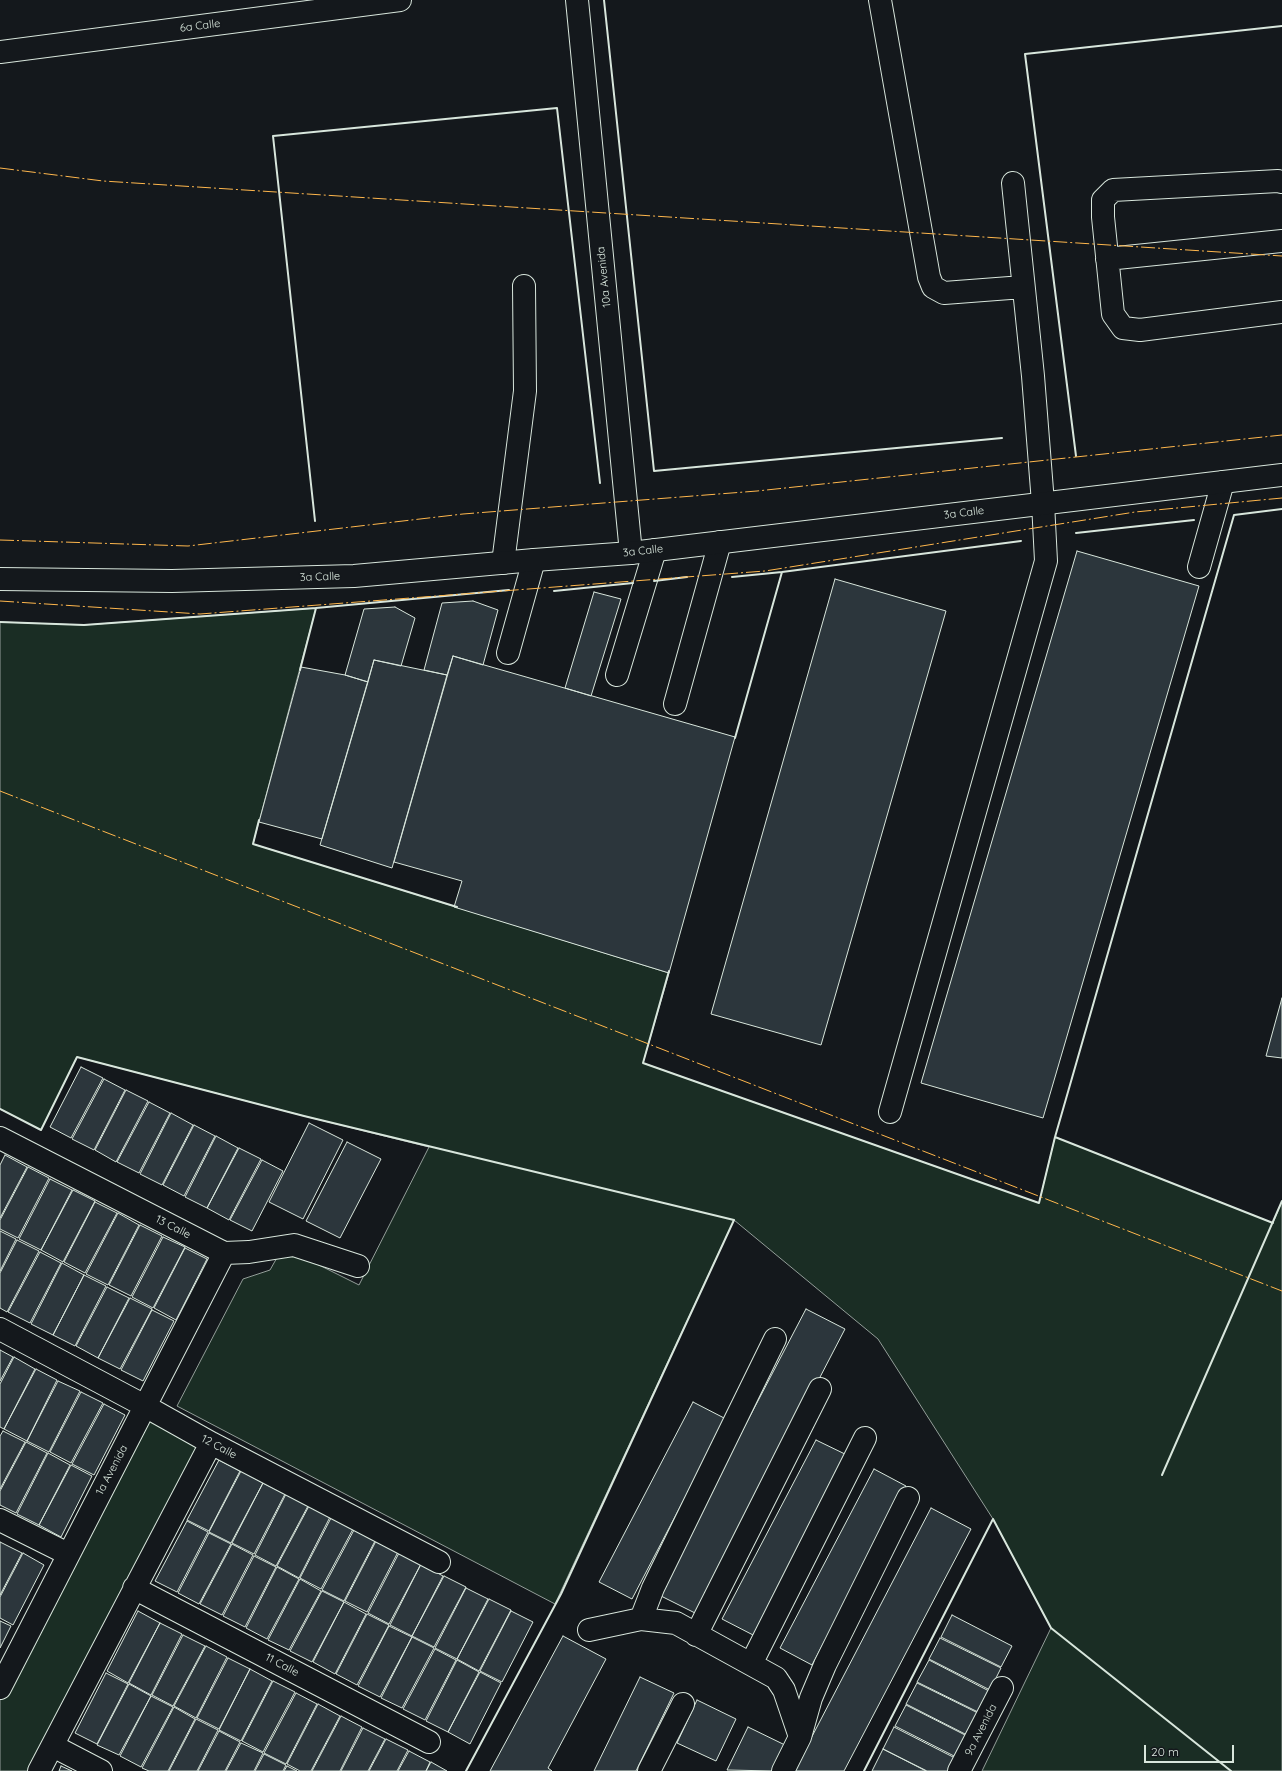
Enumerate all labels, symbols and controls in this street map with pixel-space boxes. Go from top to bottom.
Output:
street label: 6a Calle [179,17,221,35]
street label: 10a Avenida [594,246,614,308]
street label: 3a Calle [943,504,985,522]
street label: 3a Calle [622,542,664,560]
street label: 3a Calle [300,570,340,584]
street label: 13 Calle [153,1213,193,1241]
street label: 12 Calle [199,1432,239,1462]
street label: 1a Avenida [93,1443,131,1497]
street label: 11 Calle [263,1651,301,1679]
street label: 9a Avenida [962,1702,1000,1758]
scale bar [1146,1737,1236,1763]
text: 20 m [1151,1744,1179,1759]

